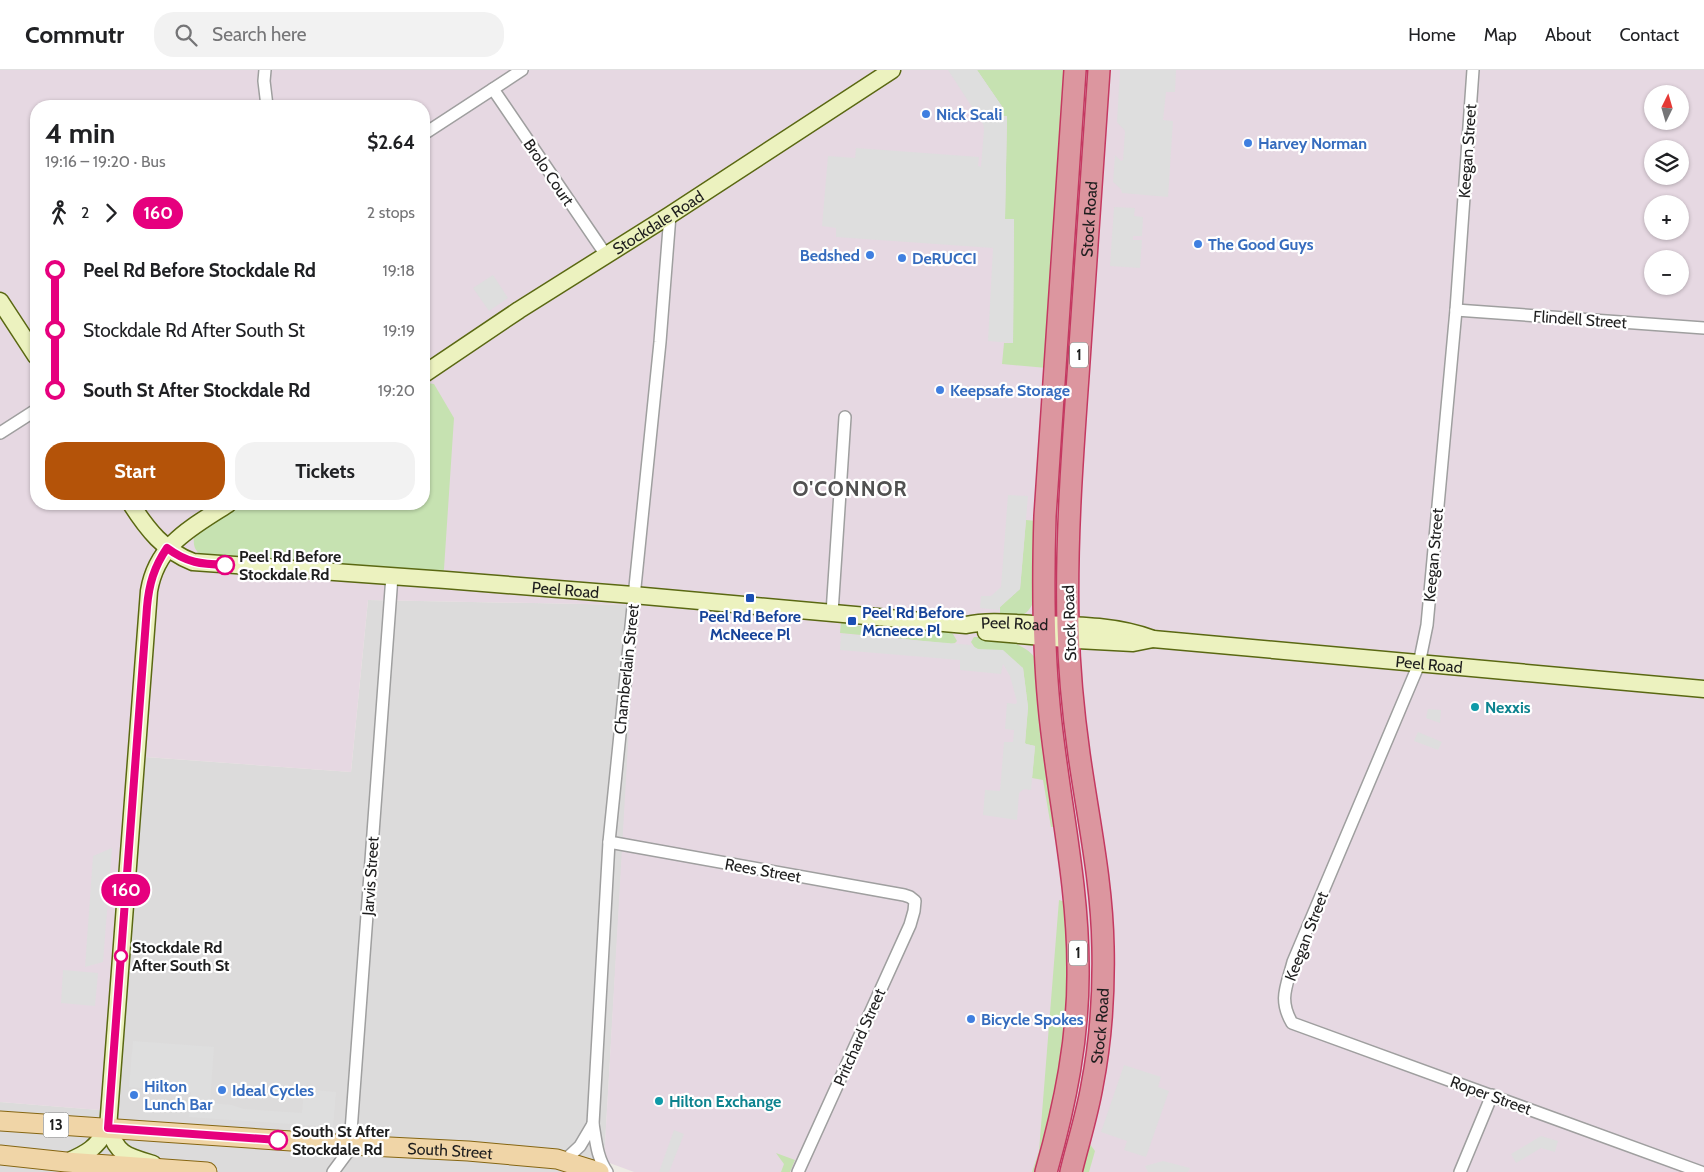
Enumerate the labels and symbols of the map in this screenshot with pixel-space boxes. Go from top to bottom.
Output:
north arrow [1644,85,1689,130]
street label: Keegan Street [1455,103,1480,199]
place label: Nick Scali [936,105,1002,124]
marker: Nick Scali [920,108,932,120]
place label: Harvey Norman [1258,134,1367,153]
street label: Brolo Court [519,135,578,210]
marker: Harvey Norman [1242,137,1254,149]
street label: Stock Road [1077,181,1101,258]
street label: Stockdale Road [609,187,707,259]
place label: The Good Guys [1208,235,1314,254]
marker: The Good Guys [1192,238,1204,250]
place label: Bedshed [800,246,860,265]
marker: Bedshed [864,249,876,261]
place label: DeRUCCI [912,249,977,268]
marker: DeRUCCI [896,252,908,264]
street label: Flindell Street [1533,307,1628,332]
road number: 1 [1070,342,1088,368]
place label: Keepsafe Storage [950,381,1070,400]
marker: Keepsafe Storage [934,384,946,396]
district label: O'CONNOR [792,476,908,501]
street label: Keegan Street [1420,507,1447,603]
place label: Peel Rd Before Stockdale Rd [239,547,341,584]
marker: Peel Rd Before Stockdale Rd [215,555,235,575]
street label: Peel Road [531,578,600,602]
street label: Stock Road [1059,585,1080,661]
marker: Peel Rd Before McNeece Pl [744,592,756,604]
street label: Chamberlain Street [610,602,643,735]
place label: Peel Rd Before Mcneece Pl [862,603,964,640]
place label: Peel Rd Before McNeece Pl [699,607,801,644]
street label: Peel Road [981,613,1049,634]
marker: Peel Rd Before Mcneece Pl [846,615,858,627]
street label: Peel Road [1395,652,1463,677]
place label: Nexxis [1485,698,1531,717]
marker: Nexxis [1469,701,1481,713]
street label: Jarvis Street [358,835,383,917]
street label: Rees Street [723,854,803,887]
line badge: 160 [97,874,155,906]
street label: Keegan Street [1281,888,1332,984]
place label: Stockdale Rd After South St [132,938,230,975]
road number: 1 [1069,940,1087,966]
marker: Stockdale Rd After South St [114,949,128,963]
street label: Pritchard Street [829,985,890,1089]
street label: Stock Road [1087,988,1113,1065]
place label: Bicycle Spokes [981,1010,1084,1029]
marker: Bicycle Spokes [965,1013,977,1025]
street label: Roper Street [1448,1072,1535,1119]
place label: Hilton Lunch Bar [144,1077,213,1114]
place label: Ideal Cycles [232,1081,314,1100]
marker: Ideal Cycles [216,1084,228,1096]
marker: Hilton Lunch Bar [128,1089,140,1101]
place label: Hilton Exchange [669,1092,781,1111]
marker: Hilton Exchange [653,1095,665,1107]
road number: 13 [44,1112,68,1138]
place label: South St After Stockdale Rd [292,1122,390,1159]
marker: South St After Stockdale Rd [268,1130,288,1150]
street label: South Street [407,1139,494,1163]

